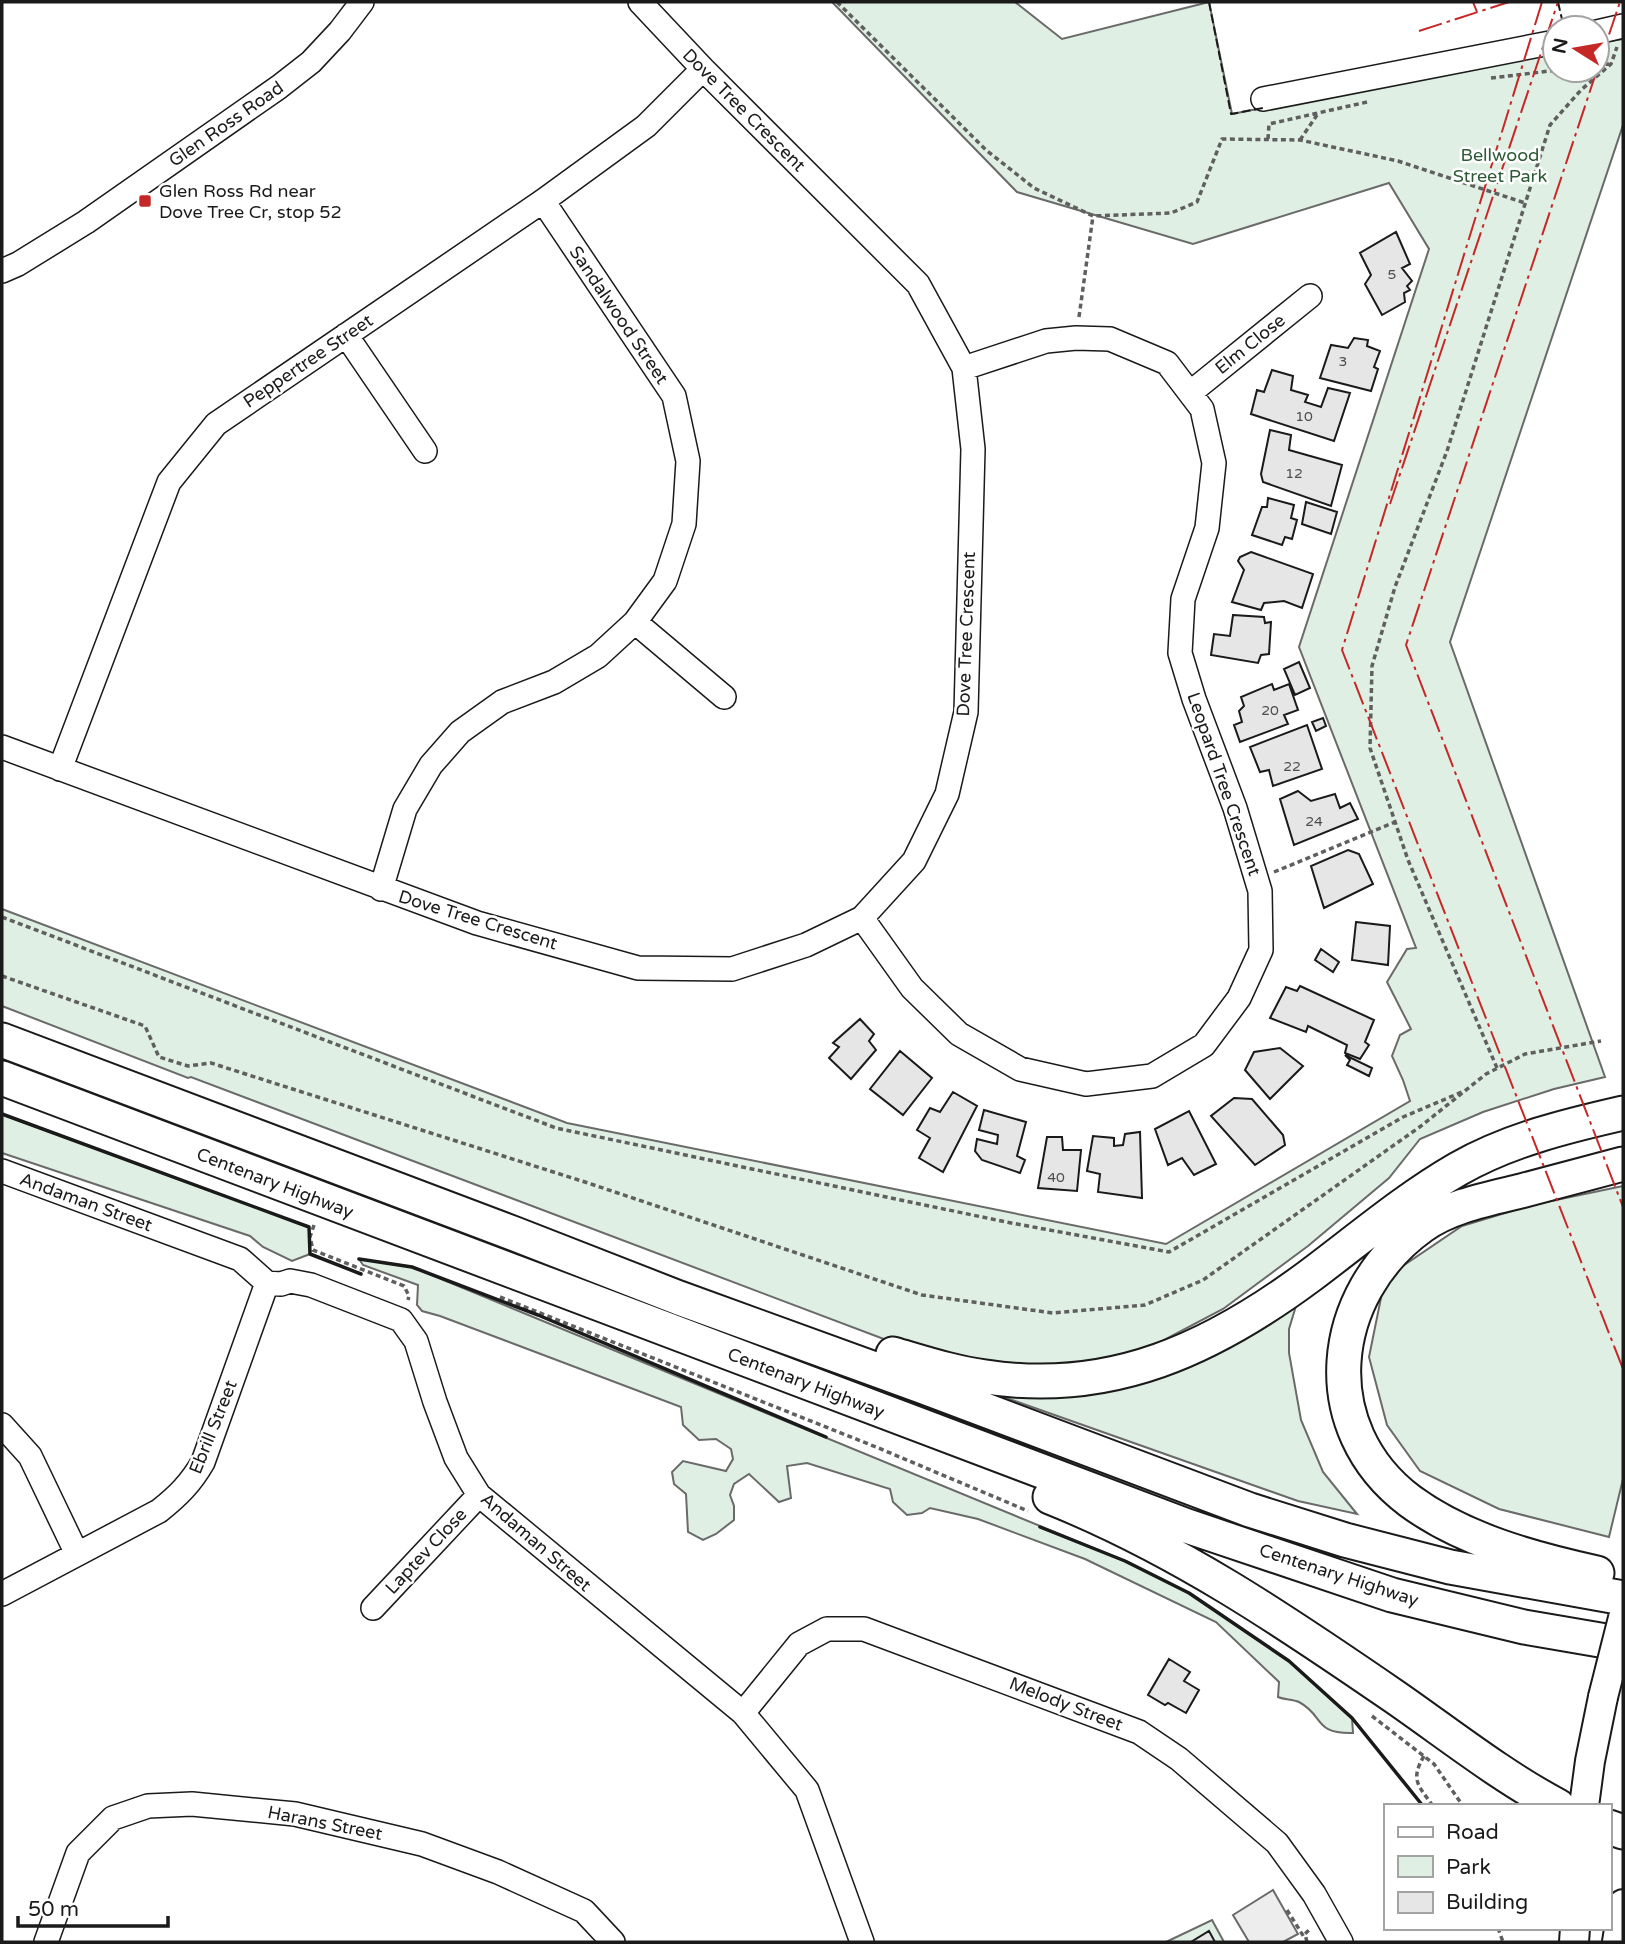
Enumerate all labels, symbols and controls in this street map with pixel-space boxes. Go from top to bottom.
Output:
north arrow [1541,14,1611,84]
text: N [1548,36,1573,56]
street label: Dove Tree Crescent [678,44,810,176]
street label: Glen Ross Road [164,76,288,172]
park label: Bellwood Street Park [1453,144,1547,187]
place label: Glen Ross Rd near Dove Tree Cr, stop 52 [159,180,342,223]
marker: Glen Ross Rd near Dove Tree Cr, stop 52 [137,193,153,209]
street label: Sandalwood Street [565,242,673,388]
house number: 5 [1388,266,1396,283]
street label: Peppertree Street [239,309,377,413]
street label: Elm Close [1210,309,1290,379]
house number: 3 [1339,353,1347,370]
house number: 10 [1295,408,1313,425]
house number: 12 [1285,465,1303,482]
street label: Dove Tree Crescent [952,551,980,717]
street label: Leopard Tree Crescent [1182,689,1266,879]
house number: 20 [1261,702,1279,719]
house number: 22 [1283,758,1301,775]
house number: 24 [1305,813,1323,830]
street label: Dove Tree Crescent [396,885,560,955]
street label: Centenary Highway [193,1143,357,1223]
street label: Andaman Street [17,1168,155,1236]
house number: 40 [1047,1169,1065,1186]
street label: Centenary Highway [724,1343,888,1423]
street label: Ebrill Street [184,1377,242,1477]
street label: Andaman Street [476,1488,596,1596]
street label: Laptev Close [381,1503,471,1599]
street label: Centenary Highway [1257,1539,1422,1611]
street label: Melody Street [1006,1672,1126,1736]
street label: Harans Street [266,1801,384,1845]
legend [1384,1804,1611,1930]
text: Road [1446,1820,1499,1845]
text: Park [1446,1855,1491,1880]
scale bar [18,1884,168,1928]
text: Building [1446,1890,1528,1915]
text: 50 m [28,1897,79,1922]

